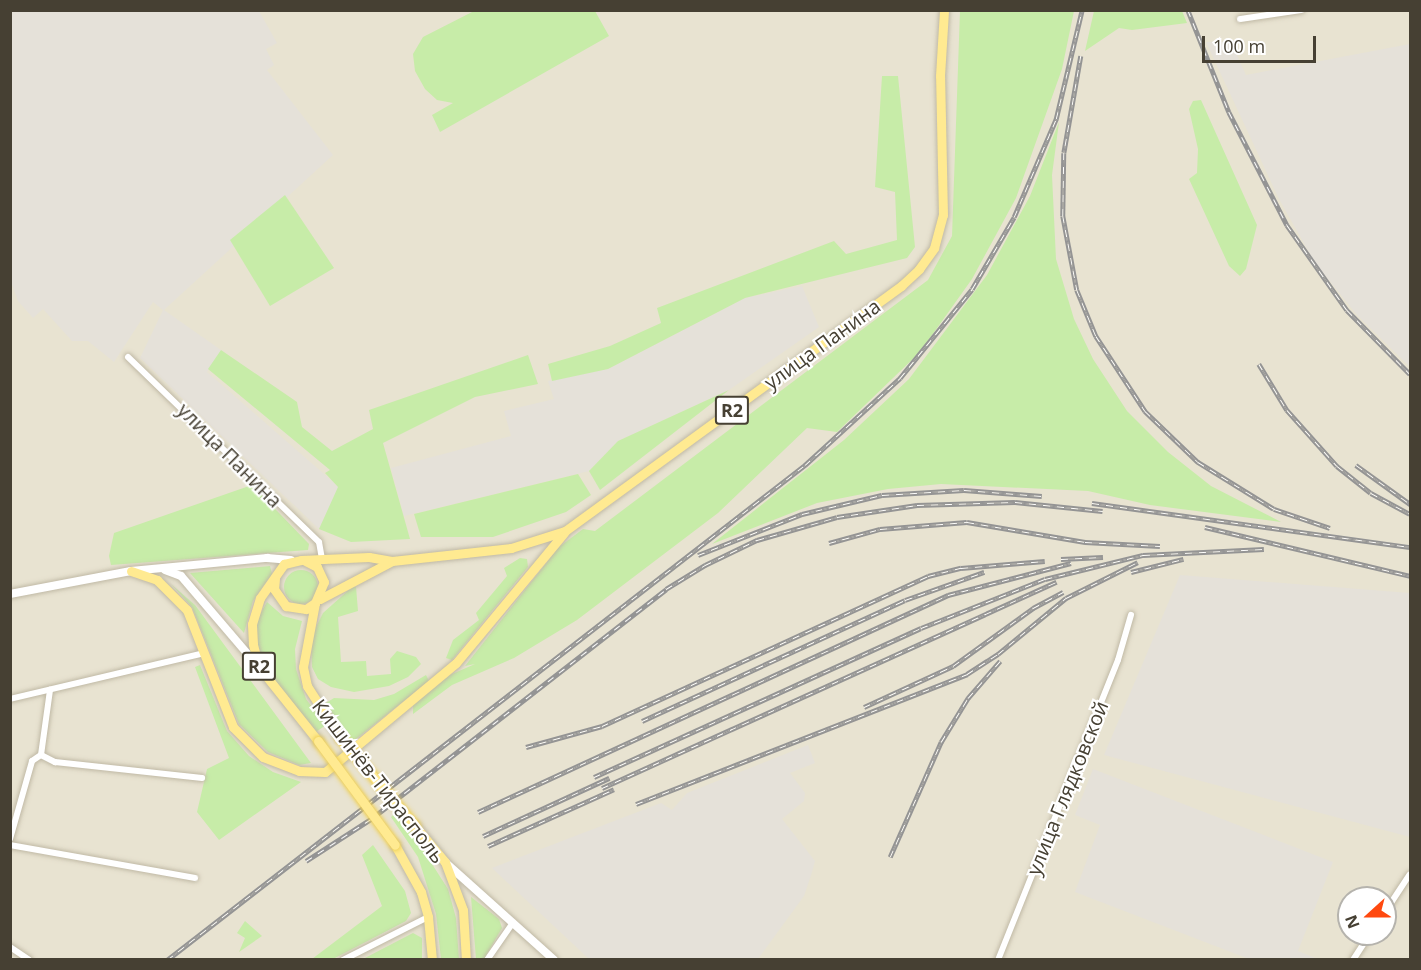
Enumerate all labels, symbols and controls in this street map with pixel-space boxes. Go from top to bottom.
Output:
scale bar [1205,24,1319,62]
text: 100 m [1213,34,1265,58]
street label: улица Панина [759,294,885,394]
road number: R2 [714,395,750,425]
street label: улица Панина [173,398,287,512]
road number: R2 [241,651,277,681]
street label: Кишинёв-Тирасполь [307,694,451,868]
street label: улица Глядковской [1021,697,1113,879]
north arrow [1337,886,1397,946]
text: N [1339,912,1365,932]

